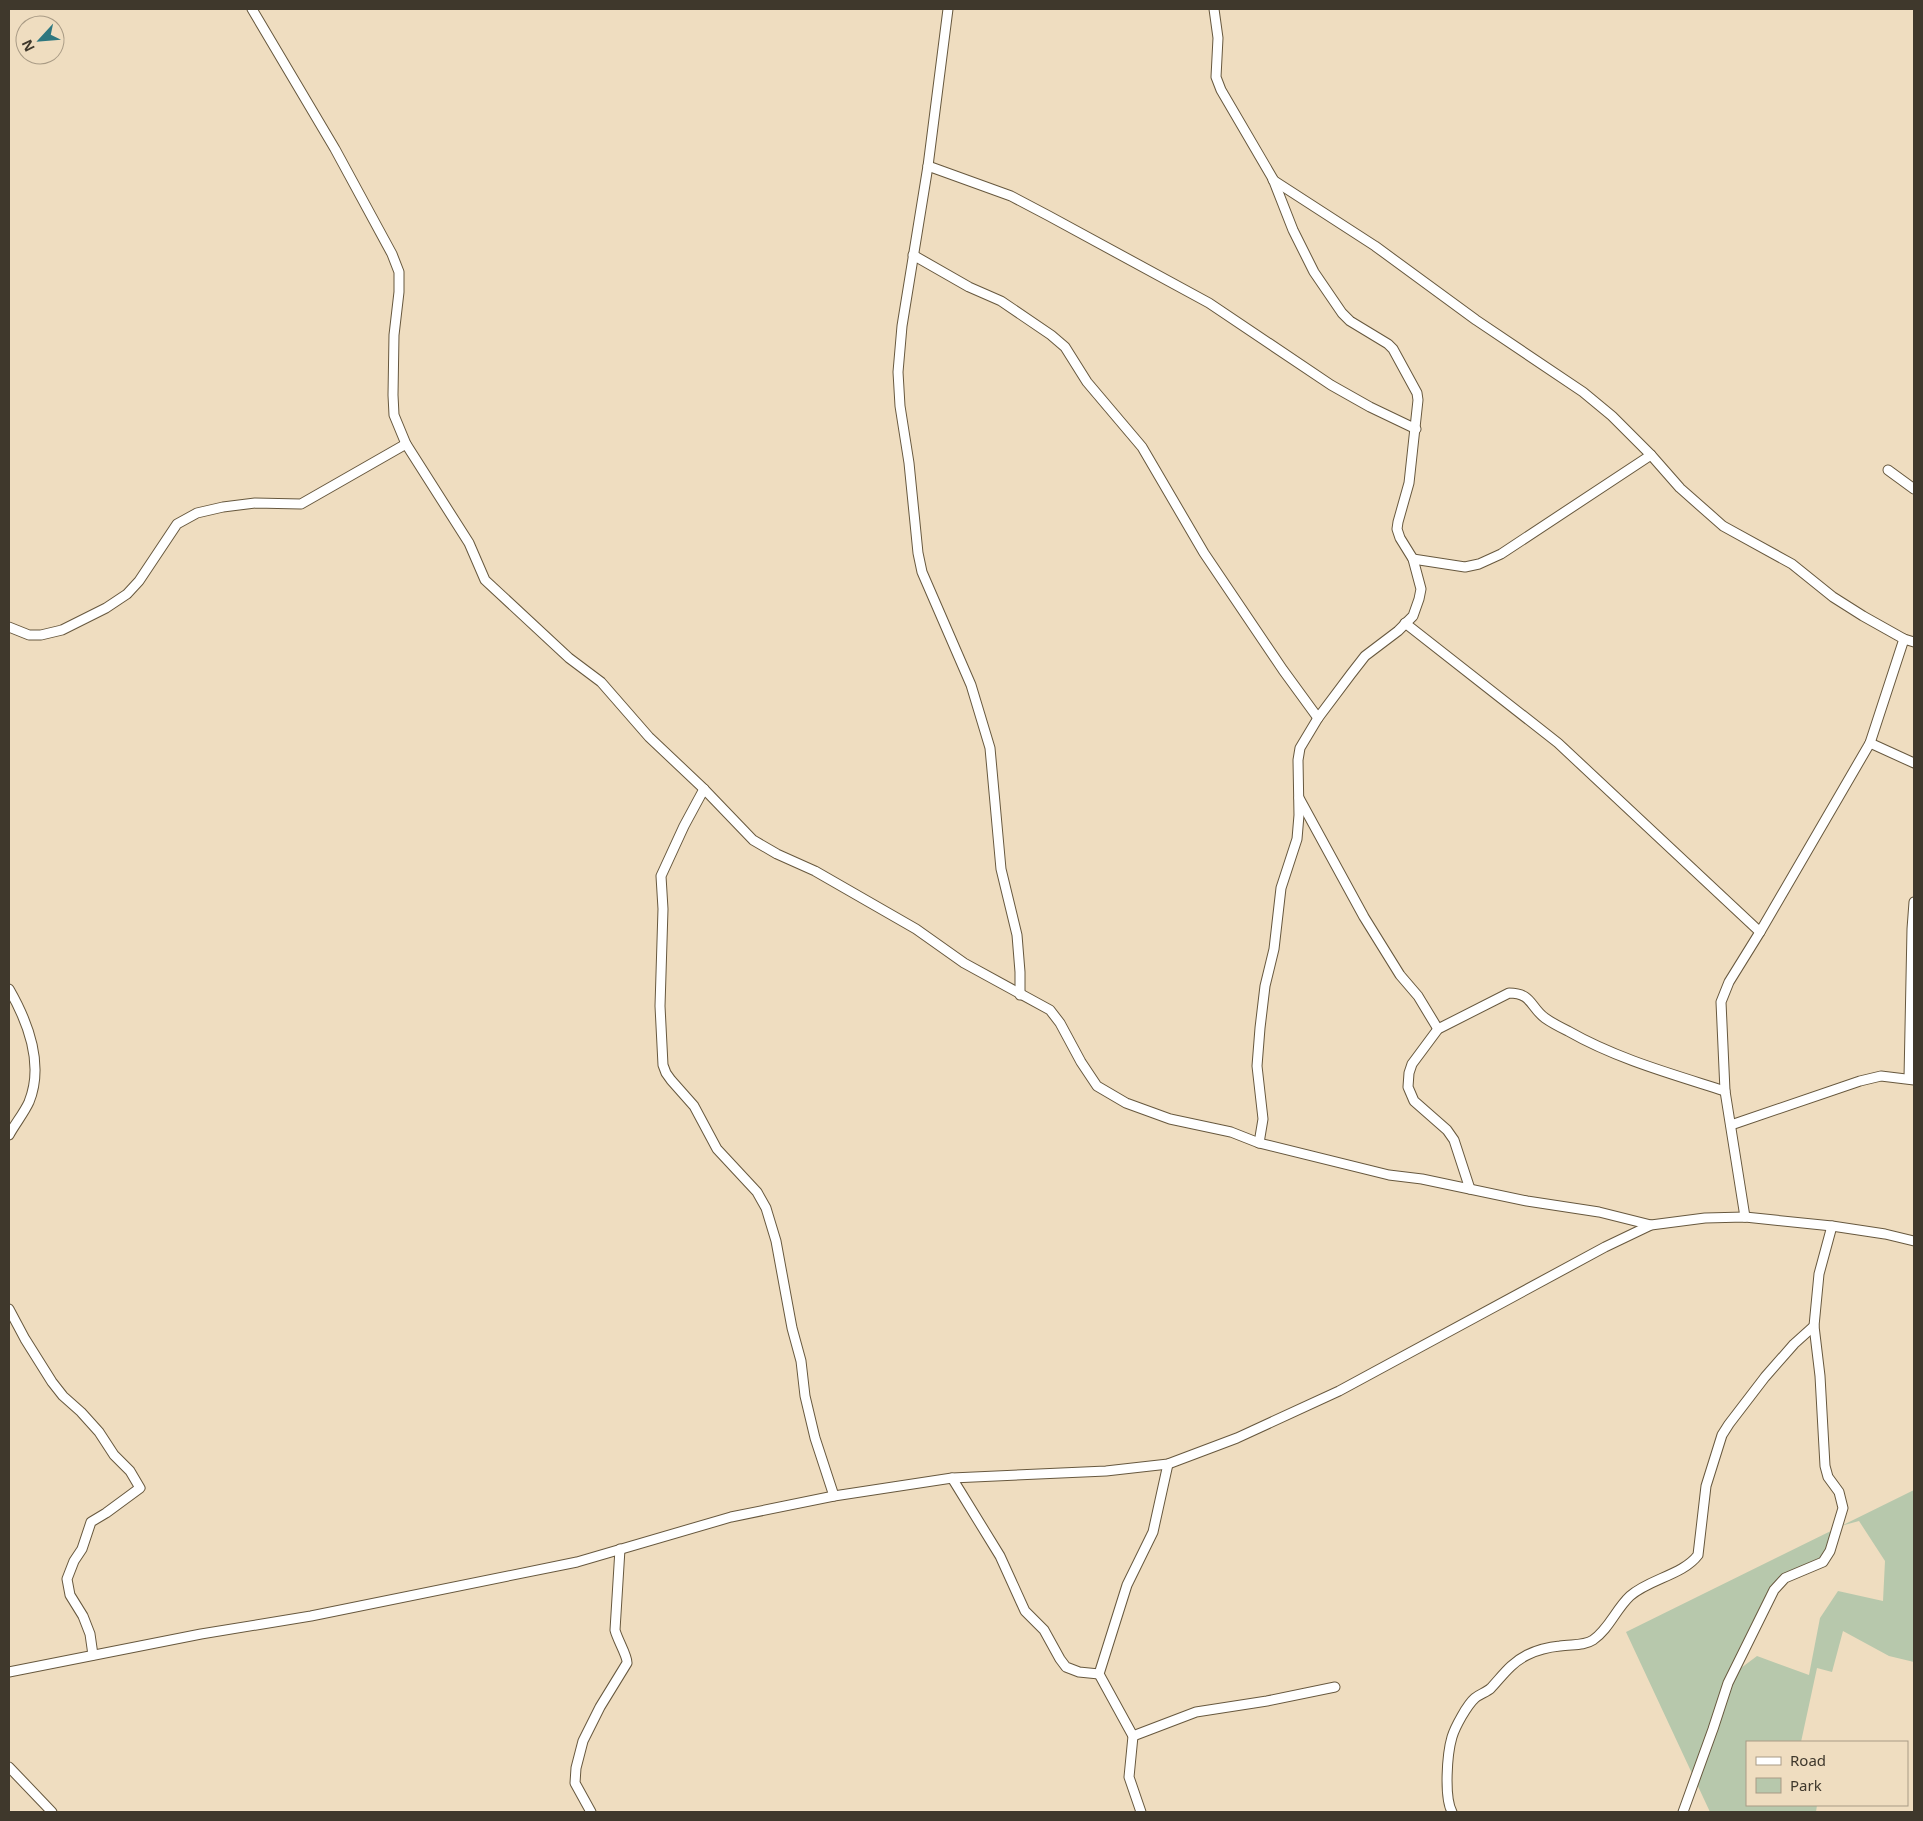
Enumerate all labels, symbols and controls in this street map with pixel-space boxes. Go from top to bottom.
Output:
north arrow [15,15,65,65]
text: N [17,37,39,55]
legend [1746,1741,1908,1806]
text: Road [1790,1750,1826,1770]
text: Park [1790,1775,1822,1795]

